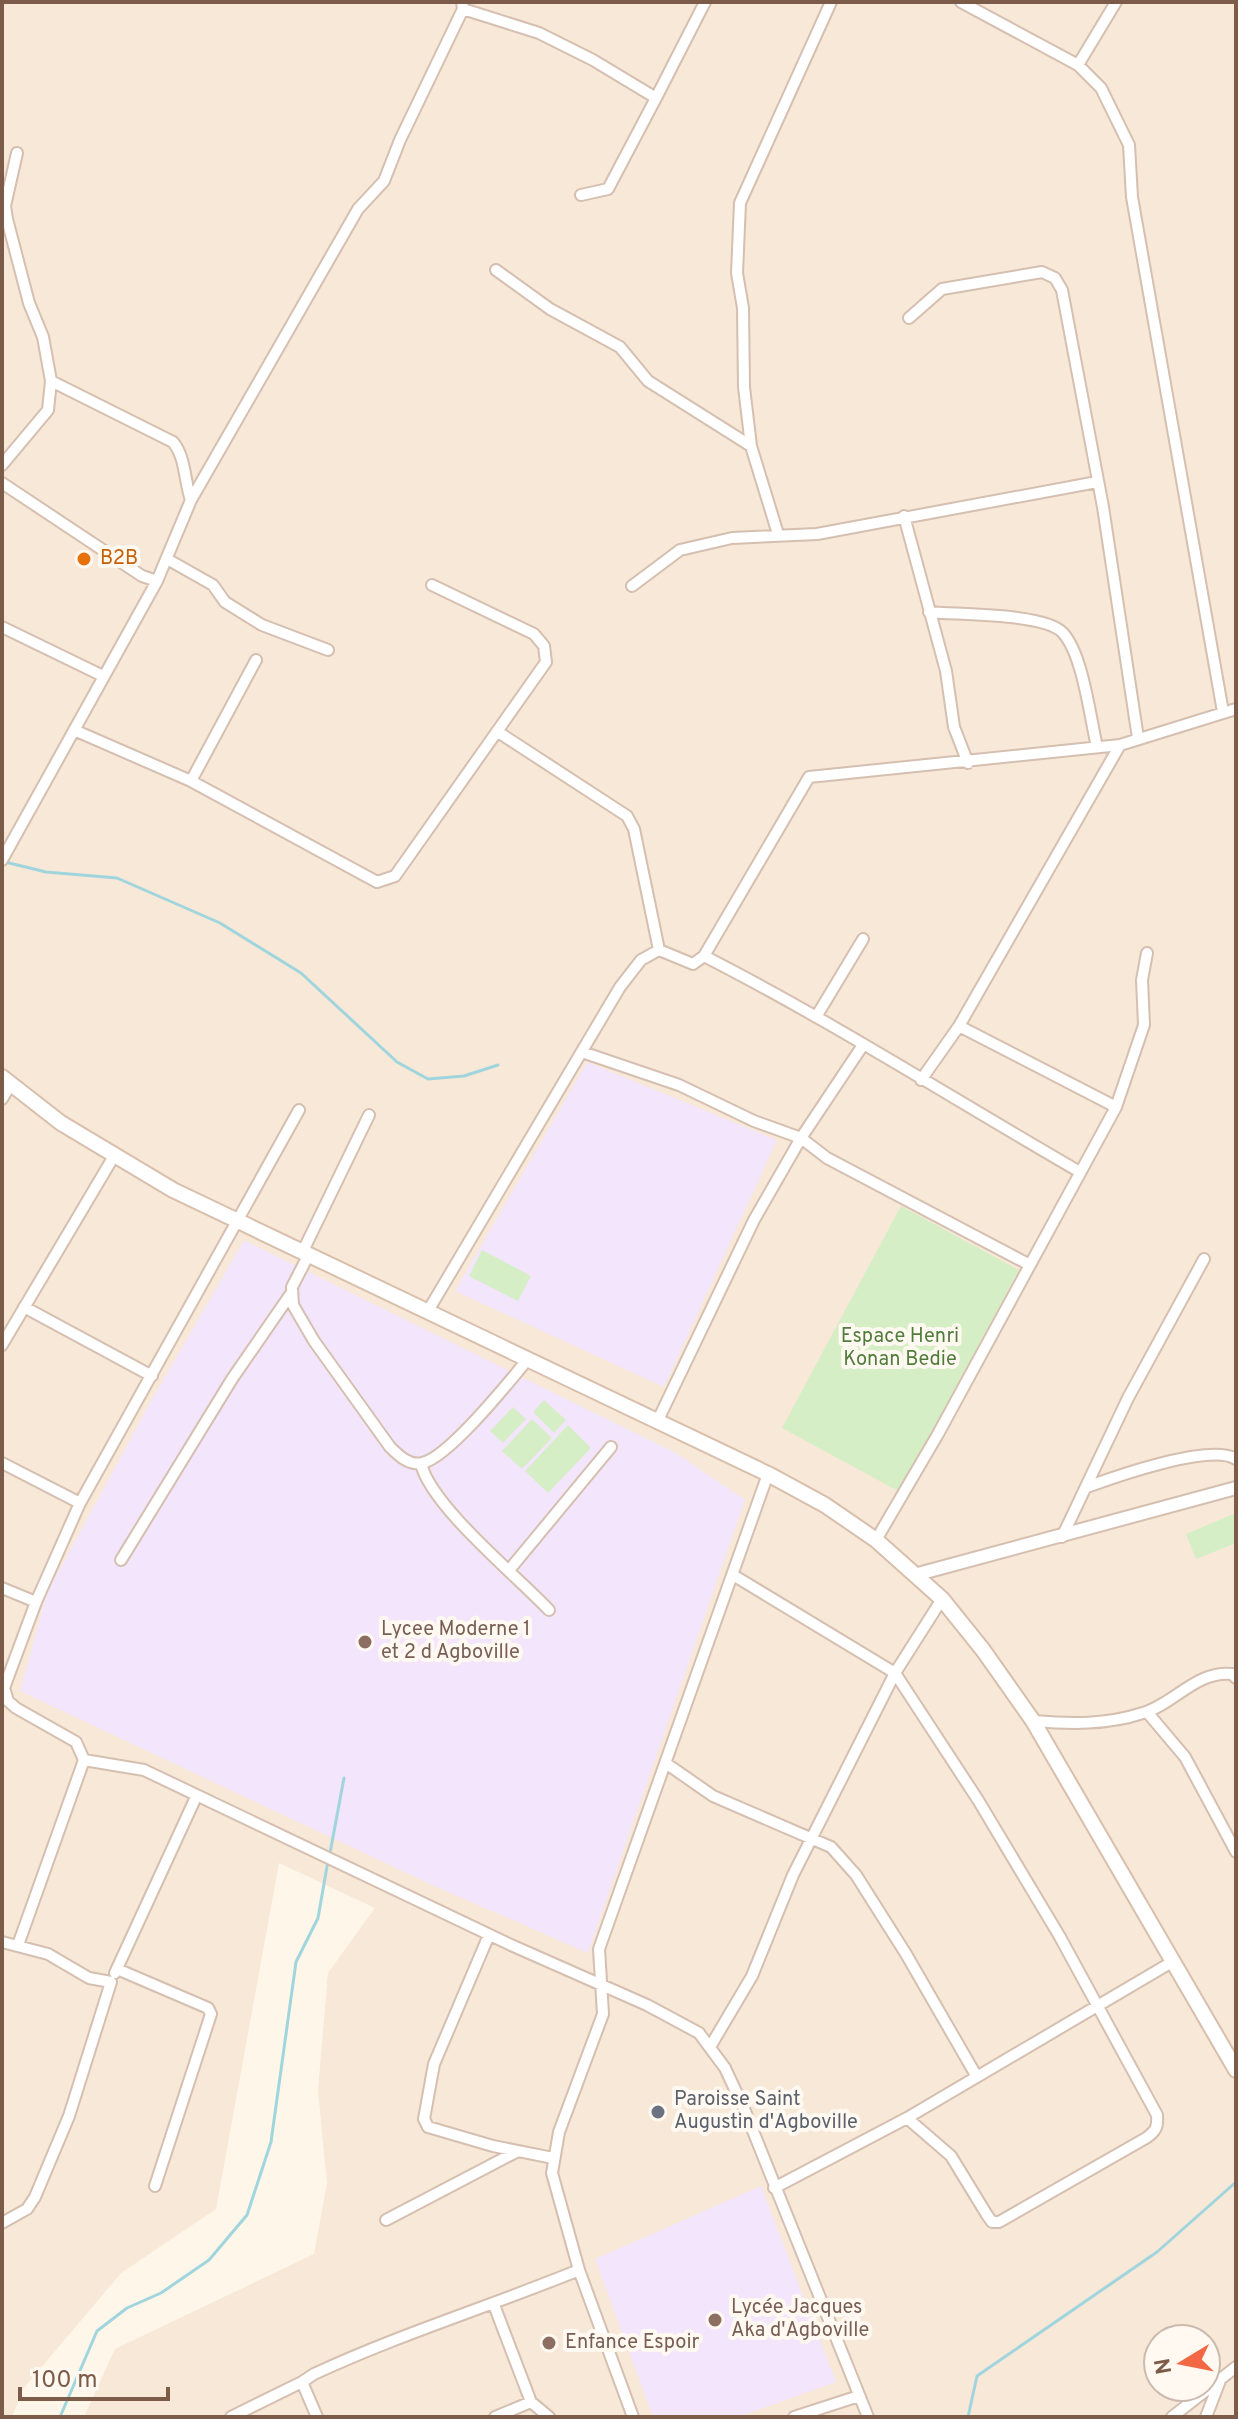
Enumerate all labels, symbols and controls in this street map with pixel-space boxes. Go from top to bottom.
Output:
place label: B2B [100,546,138,572]
marker: B2B [75,550,93,568]
park label: Espace Henri Konan Bedie [841,1324,959,1373]
place label: Lycee Moderne 1 et 2 d Agboville [381,1617,531,1666]
marker: Lycee Moderne 1 et 2 d Agboville [356,1633,374,1651]
place label: Paroisse Saint Augustin d'Agboville [674,2087,858,2136]
marker: Paroisse Saint Augustin d'Agboville [649,2103,667,2121]
place label: Lycée Jacques Aka d'Agboville [731,2295,869,2344]
marker: Lycée Jacques Aka d'Agboville [706,2311,724,2329]
north arrow [1142,2323,1222,2403]
place label: Enfance Espoir [565,2330,700,2356]
marker: Enfance Espoir [540,2334,558,2352]
scale bar [20,2351,168,2401]
text: N [1150,2356,1179,2376]
text: 100 m [32,2366,98,2396]

